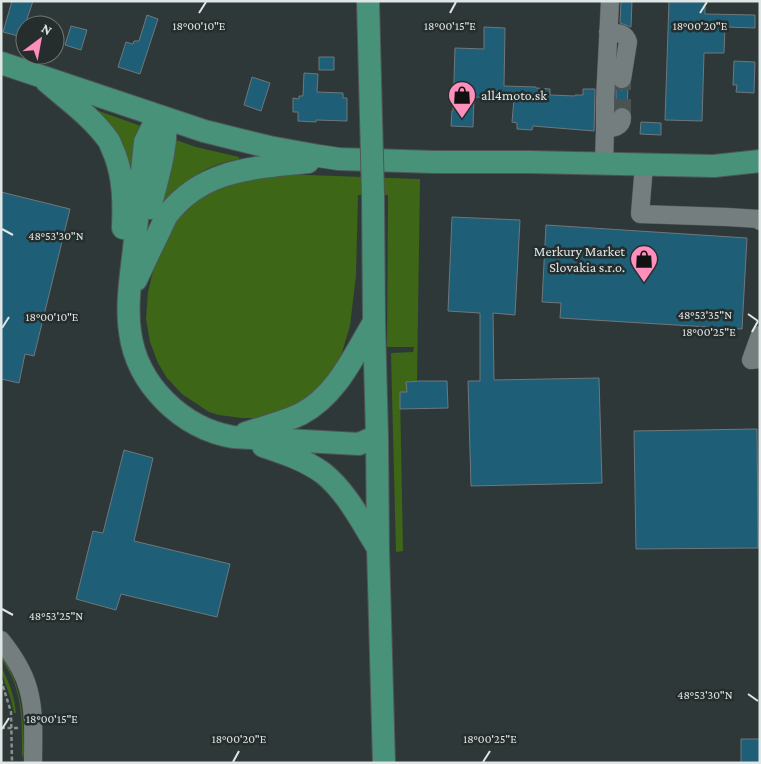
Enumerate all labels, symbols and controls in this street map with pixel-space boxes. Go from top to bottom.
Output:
north arrow [15,15,65,65]
text: 18°00'10"E [173,19,226,33]
text: 18°00'15"E [424,19,476,33]
text: 18°00'20"E [673,19,728,33]
text: N [39,20,56,39]
shop icon: all4moto.sk [447,80,477,119]
place label: all4moto.sk [481,87,547,103]
text: 48°53'30"N [28,229,84,243]
place label: Merkury Market Slovakia s.r.o. [534,243,625,275]
shop icon: Merkury Market Slovakia s.r.o. [629,244,659,283]
text: 48°53'35"N [678,308,732,322]
text: 18°00'10"E [26,310,79,324]
text: 18°00'25"E [682,325,736,339]
text: 48°53'25"N [29,609,83,623]
text: 48°53'30"N [677,688,733,702]
text: 18°00'15"E [26,712,78,726]
text: 18°00'20"E [212,732,267,746]
text: 18°00'25"E [463,732,517,746]

